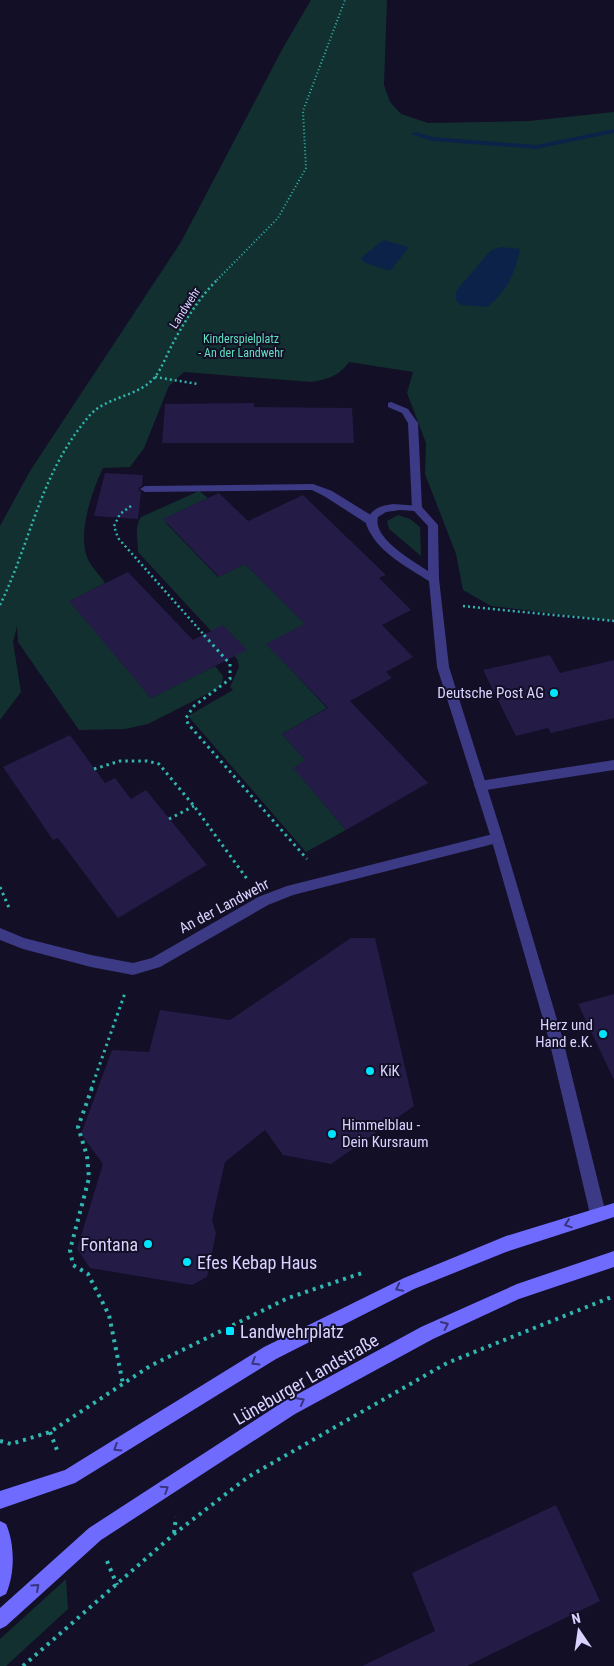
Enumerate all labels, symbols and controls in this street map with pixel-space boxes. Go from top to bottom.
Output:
street label: Landwehr [167,285,204,331]
park label: Kinderspielplatz - An der Landwehr [198,332,284,360]
place label: Deutsche Post AG [437,684,544,702]
marker: Deutsche Post AG [548,687,560,699]
street label: An der Landwehr [176,875,273,937]
place label: Herz und Hand e.K. [535,1016,593,1051]
marker: Herz und Hand e.K. [597,1028,609,1040]
place label: KiK [380,1062,401,1080]
marker: KiK [364,1065,376,1077]
place label: Himmelblau - Dein Kursraum [342,1116,428,1151]
marker: Himmelblau - Dein Kursraum [326,1128,338,1140]
one-way arrow [564,1219,572,1229]
place label: Fontana [80,1234,138,1255]
marker: Fontana [142,1238,154,1250]
place label: Efes Kebap Haus [197,1252,317,1273]
marker: Efes Kebap Haus [181,1256,193,1268]
one-way arrow [395,1282,404,1292]
place label: Landwehrplatz [240,1321,344,1342]
one-way arrow [440,1321,449,1331]
marker: Landwehrplatz [224,1325,236,1337]
street label: Lüneburger Landstraße [230,1329,382,1429]
one-way arrow [251,1356,260,1365]
one-way arrow [296,1397,305,1407]
one-way arrow [113,1441,122,1451]
one-way arrow [160,1486,169,1496]
one-way arrow [31,1584,40,1593]
north arrow [554,1606,604,1656]
text: N [570,1610,582,1627]

